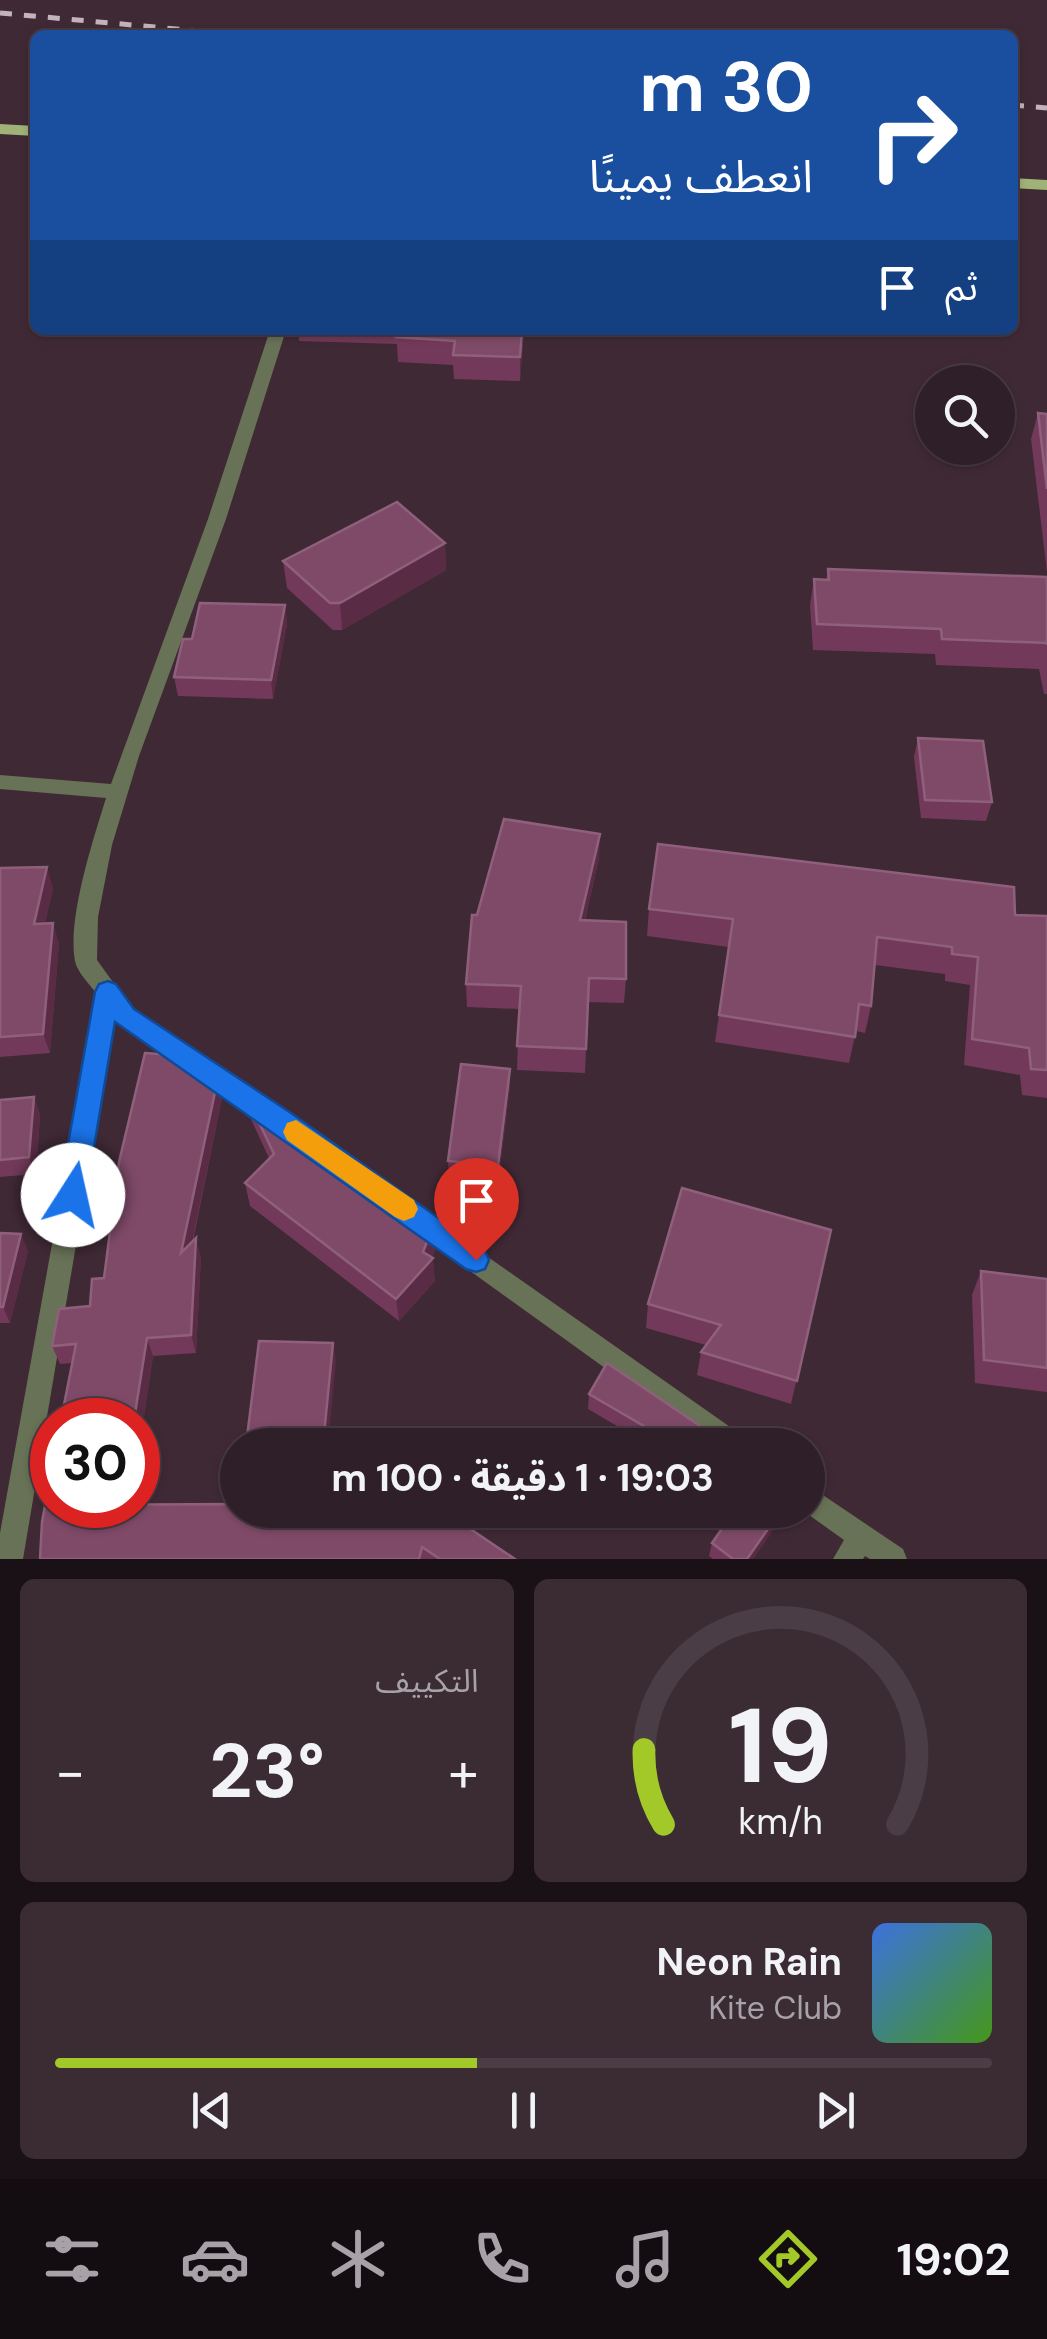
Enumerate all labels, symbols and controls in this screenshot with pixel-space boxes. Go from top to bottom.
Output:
text: 30 m [639,42,813,133]
icon: right [848,70,978,200]
text: انعطف يمينًا [589,147,813,206]
icon: arrive [870,260,925,315]
text: ثم [945,262,978,312]
map controls [915,365,1015,465]
button: search [915,365,1015,465]
position arrow [21,1143,125,1247]
pin [434,1158,519,1261]
icon: arrive [449,1173,504,1228]
speed limit sign: 30 [30,1398,160,1528]
text: 19:03 · 1 دقيقة · 100 m [331,1453,714,1503]
text: التكييف [375,1660,479,1702]
text: 19 [728,1679,832,1814]
text: 23° [209,1723,325,1820]
text: − [55,1736,85,1808]
text: + [448,1736,478,1808]
text: km/h [738,1799,822,1845]
text: Neon Rain [657,1937,842,1987]
text: Kite Club [708,1987,842,2029]
icon: previous [184,2083,239,2138]
icon: pause [496,2083,551,2138]
icon: next [808,2083,863,2138]
icon: filters [37,2224,107,2294]
icon: car [180,2224,250,2294]
icon: climate [323,2224,393,2294]
icon: phone [467,2224,537,2294]
icon: music [610,2224,680,2294]
icon: directions [753,2224,823,2294]
text: 19:02 [897,2230,1010,2289]

